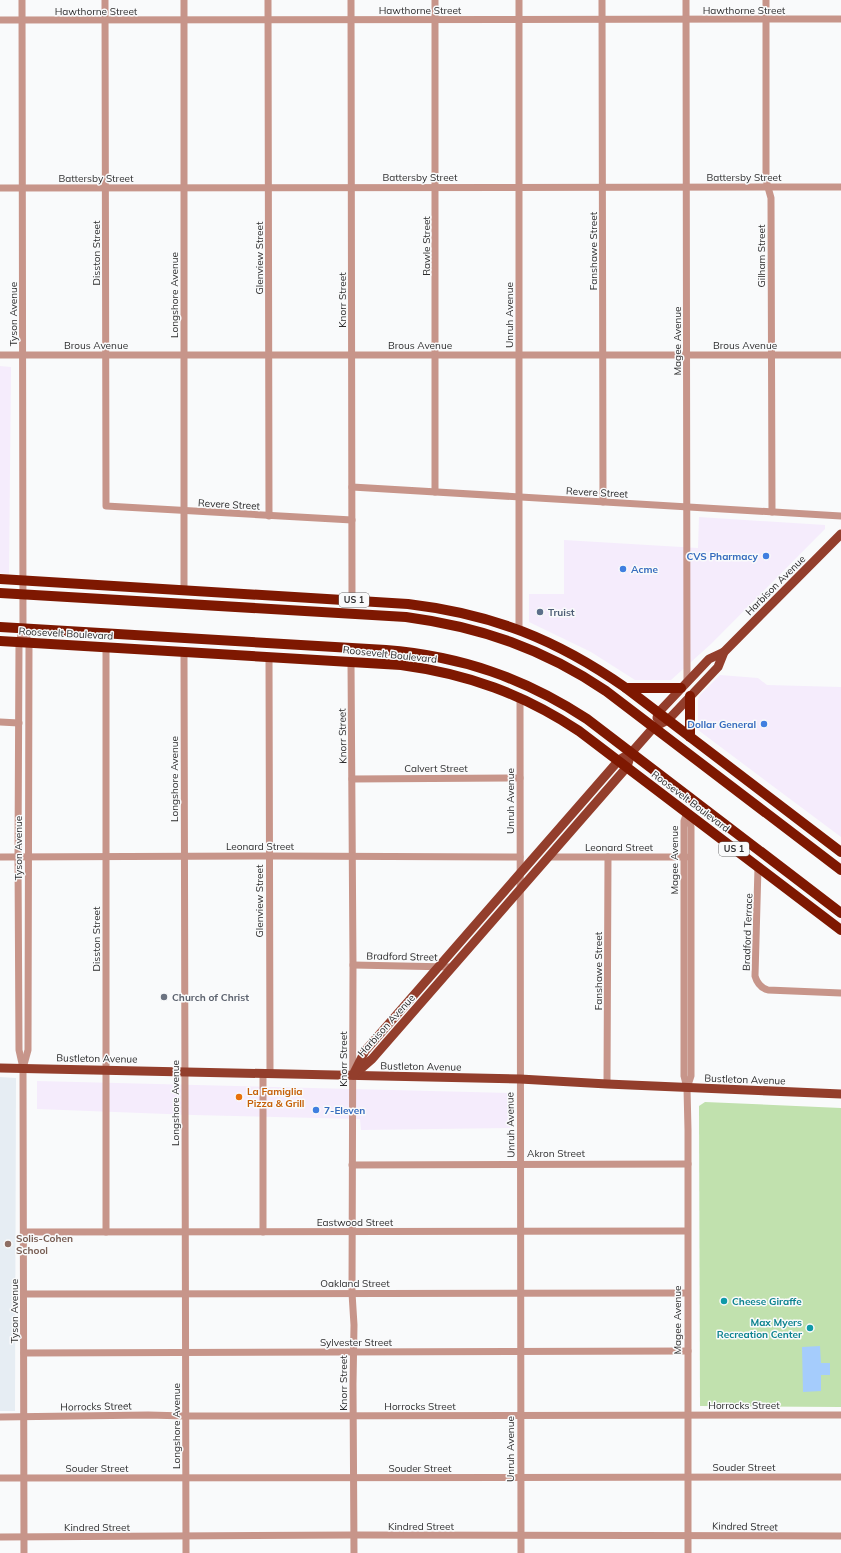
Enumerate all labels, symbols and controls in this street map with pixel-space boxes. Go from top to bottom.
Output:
street label: Hawthorne Street [379,4,462,17]
street label: Hawthorne Street [703,4,786,17]
street label: Hawthorne Street [55,5,138,18]
street label: Battersby Street [382,171,458,184]
street label: Battersby Street [706,171,782,184]
street label: Battersby Street [58,172,134,185]
street label: Fanshawe Street [587,211,600,290]
street label: Rawle Street [420,216,433,276]
street label: Disston Street [90,220,103,286]
street label: Glenview Street [253,221,266,294]
street label: Gilham Street [755,224,768,287]
street label: Longshore Avenue [168,252,181,338]
street label: Knorr Street [336,272,349,328]
street label: Tyson Avenue [7,282,20,346]
street label: Unruh Avenue [503,282,516,348]
street label: Magee Avenue [671,307,684,375]
street label: Brous Avenue [64,339,128,352]
street label: Brous Avenue [388,339,452,352]
street label: Brous Avenue [713,339,777,352]
street label: Revere Street [566,484,629,501]
street label: Revere Street [198,496,261,513]
place label: CVS Pharmacy [687,550,759,563]
marker: CVS Pharmacy [761,551,771,561]
street label: Harbison Avenue [743,553,808,618]
place label: Acme [631,563,658,576]
marker: Acme [618,564,628,574]
road number: US 1 [339,593,369,607]
place label: Truist [548,606,575,619]
marker: Truist [535,607,545,617]
street label: Roosevelt Boulevard [18,625,114,642]
street label: Roosevelt Boulevard [342,643,438,666]
street label: Knorr Street [336,708,349,764]
place label: Dollar General [687,718,756,731]
marker: Dollar General [759,719,769,729]
street label: Longshore Avenue [168,736,181,822]
street label: Calvert Street [404,762,468,775]
street label: Unruh Avenue [504,768,517,834]
street label: Roosevelt Boulevard [649,768,732,835]
street label: Tyson Avenue [12,816,25,880]
street label: Magee Avenue [668,826,681,894]
street label: Leonard Street [226,840,295,853]
street label: Leonard Street [585,841,654,854]
road number: US 1 [719,842,749,856]
street label: Glenview Street [253,864,266,937]
street label: Bradford Terrace [740,893,755,971]
street label: Disston Street [90,906,103,972]
street label: Fanshawe Street [592,931,605,1010]
street label: Bradford Street [366,949,438,964]
place label: Church of Christ [172,991,249,1004]
street label: Harbison Avenue [355,991,418,1059]
marker: Church of Christ [159,992,169,1002]
street label: Knorr Street [337,1031,350,1087]
street label: Bustleton Avenue [56,1051,138,1066]
street label: Bustleton Avenue [380,1059,462,1074]
street label: Longshore Avenue [169,1060,182,1146]
street label: Bustleton Avenue [704,1072,786,1087]
place label: La Famiglia Pizza & Grill [247,1085,304,1110]
marker: La Famiglia Pizza & Grill [234,1092,244,1102]
street label: Unruh Avenue [503,1092,518,1158]
place label: 7-Eleven [324,1104,365,1117]
marker: 7-Eleven [311,1105,321,1115]
street label: Akron Street [527,1147,585,1160]
street label: Eastwood Street [317,1216,394,1229]
place label: Solis-Cohen School [16,1232,73,1257]
marker: Solis-Cohen School [3,1239,13,1249]
street label: Oakland Street [320,1277,390,1290]
street label: Tyson Avenue [8,1279,21,1343]
street label: Magee Avenue [671,1286,684,1354]
place label: Cheese Giraffe [732,1295,802,1308]
marker: Cheese Giraffe [719,1296,729,1306]
place label: Max Myers Recreation Center [717,1316,802,1341]
marker: Max Myers Recreation Center [805,1323,815,1333]
street label: Sylvester Street [320,1336,393,1349]
street label: Knorr Street [337,1355,350,1411]
street label: Longshore Avenue [170,1383,183,1469]
street label: Horrocks Street [60,1399,132,1414]
street label: Horrocks Street [708,1399,780,1412]
street label: Horrocks Street [384,1400,456,1413]
street label: Unruh Avenue [504,1416,517,1482]
street label: Souder Street [712,1461,776,1474]
street label: Souder Street [65,1462,129,1475]
street label: Souder Street [388,1462,452,1475]
street label: Kindred Street [712,1519,779,1534]
street label: Kindred Street [388,1520,454,1533]
street label: Kindred Street [64,1521,130,1534]

